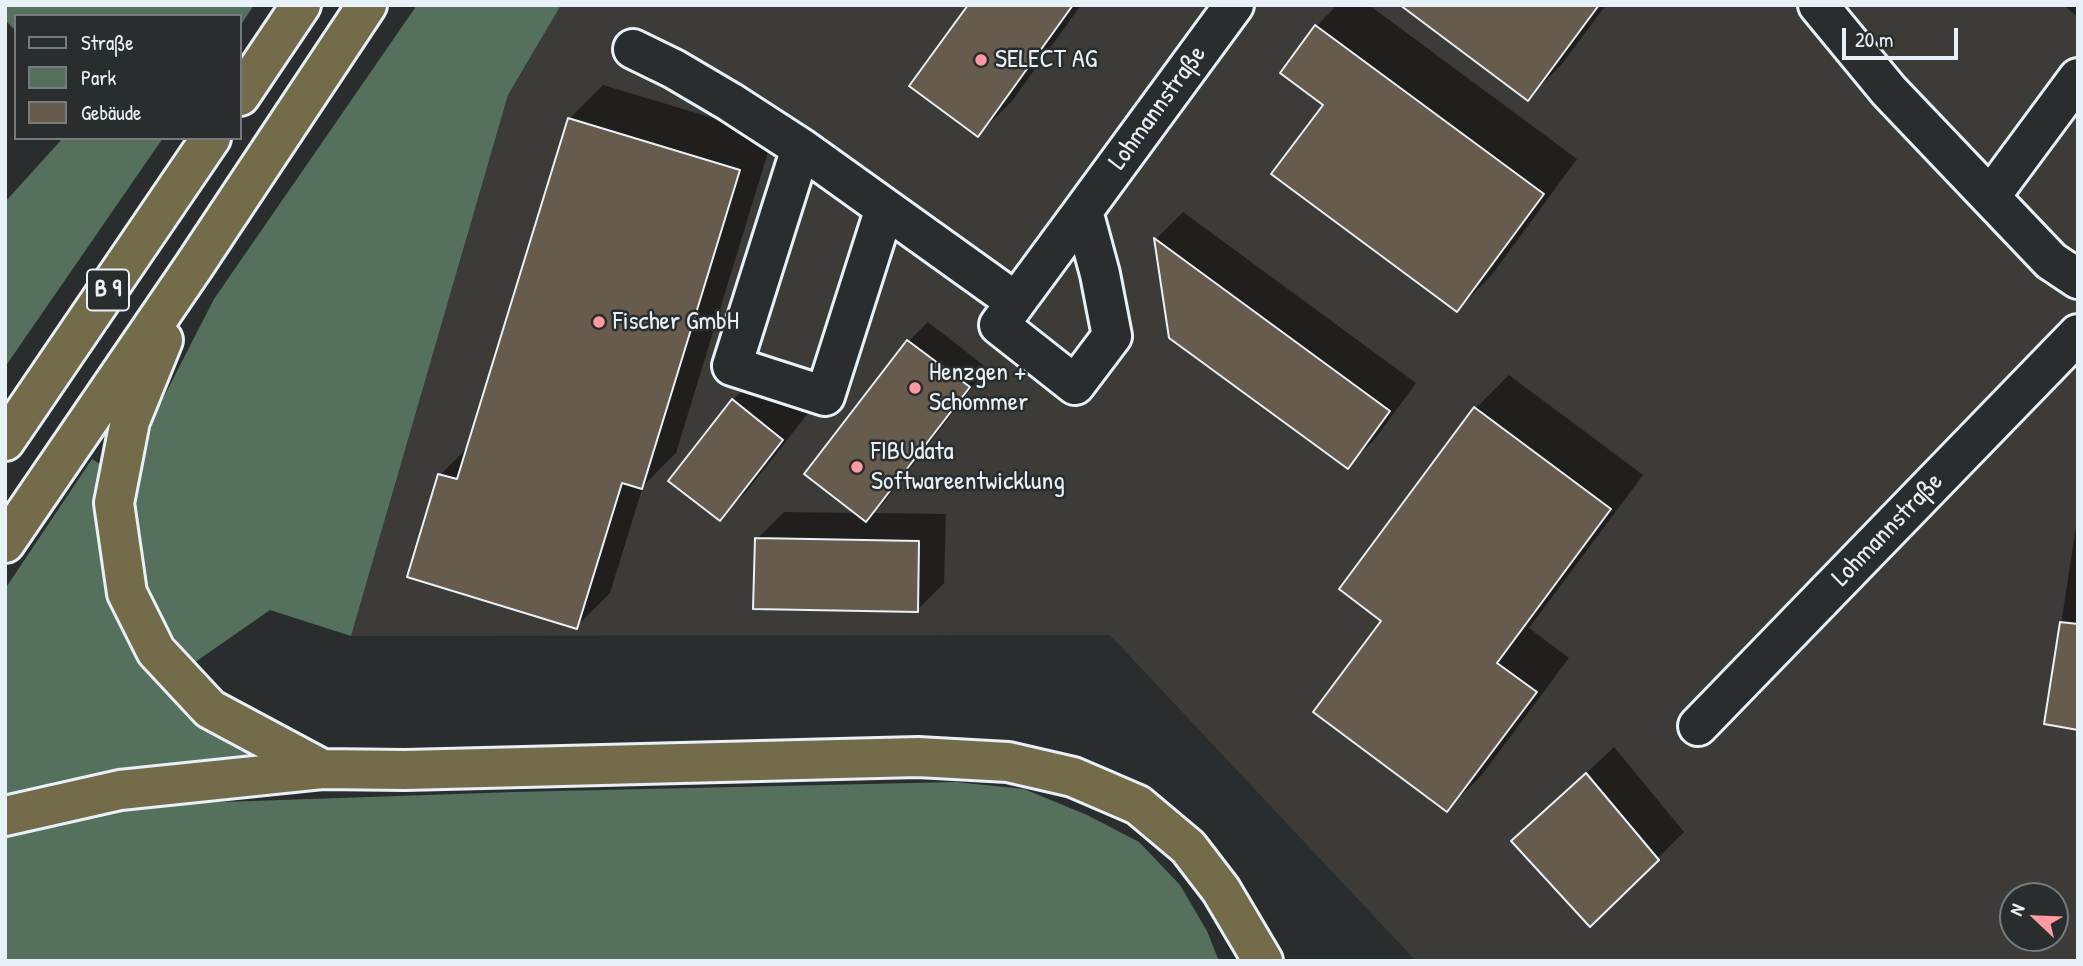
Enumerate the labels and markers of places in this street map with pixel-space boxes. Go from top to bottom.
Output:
place label: SELECT AG [995,44,1097,76]
marker: SELECT AG [973,52,989,68]
place label: Fischer GmbH [613,306,739,338]
marker: Fischer GmbH [591,314,607,330]
place label: Henzgen + Schommer [929,357,1028,418]
marker: Henzgen + Schommer [907,380,923,396]
place label: FIBUdata Softwareentwicklung [871,436,1065,498]
marker: FIBUdata Softwareentwicklung [849,459,865,475]

